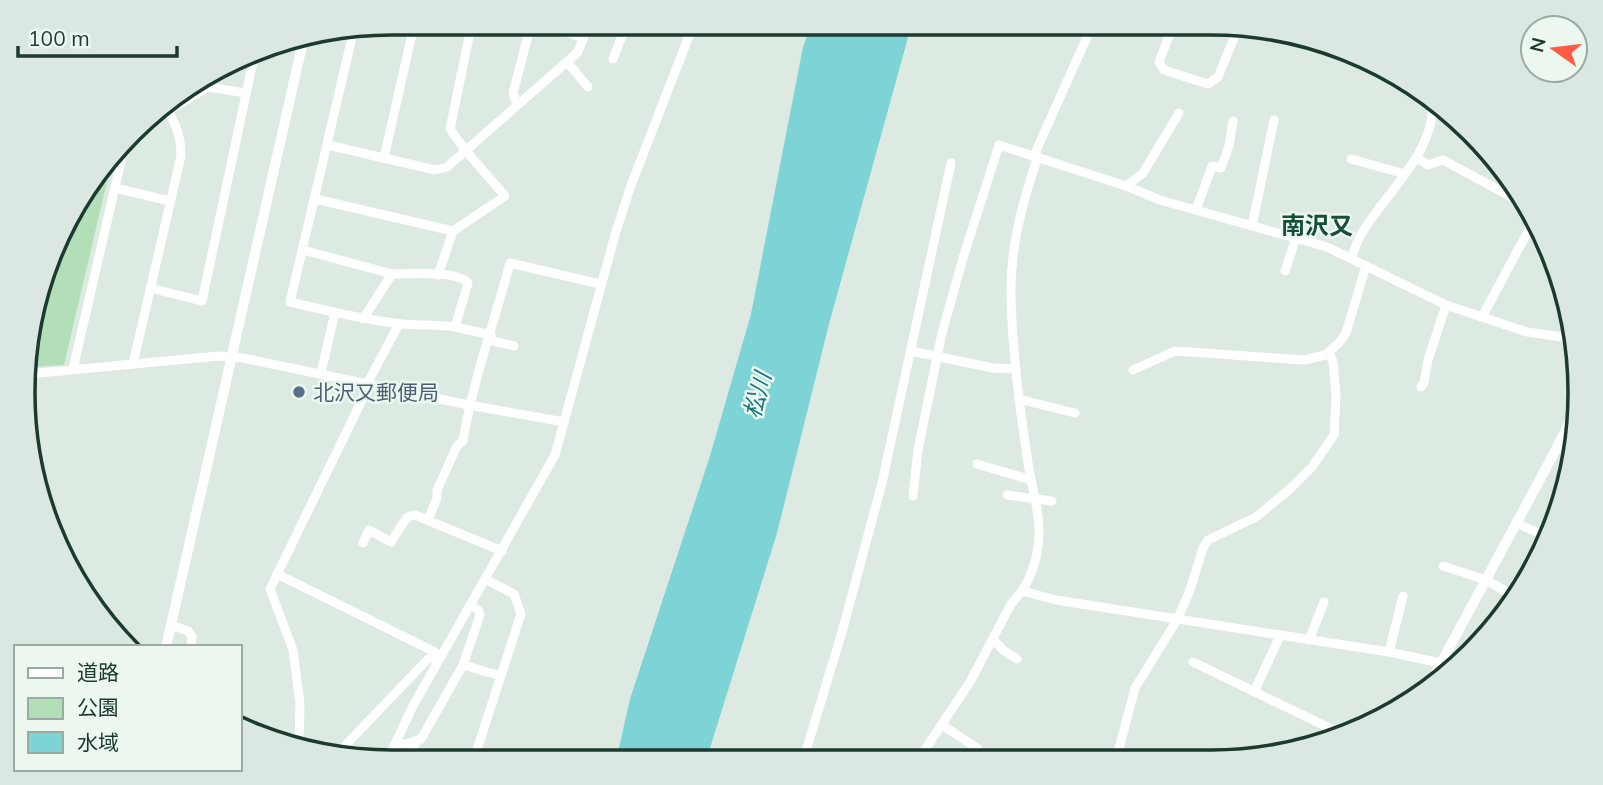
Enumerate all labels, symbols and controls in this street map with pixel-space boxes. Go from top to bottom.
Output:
scale bar [18,14,177,58]
north arrow [1519,14,1589,84]
text: 100 m [28,25,90,51]
text: N [1524,35,1551,55]
district label: 南沢又 [1281,210,1353,240]
water label: 松川 [737,366,778,421]
place label: 北沢又郵便局 [313,379,439,405]
marker: 北沢又郵便局 [291,384,307,400]
legend [14,645,242,771]
text: 道路 [77,659,119,685]
text: 公園 [77,694,119,720]
text: 水域 [77,729,119,755]

